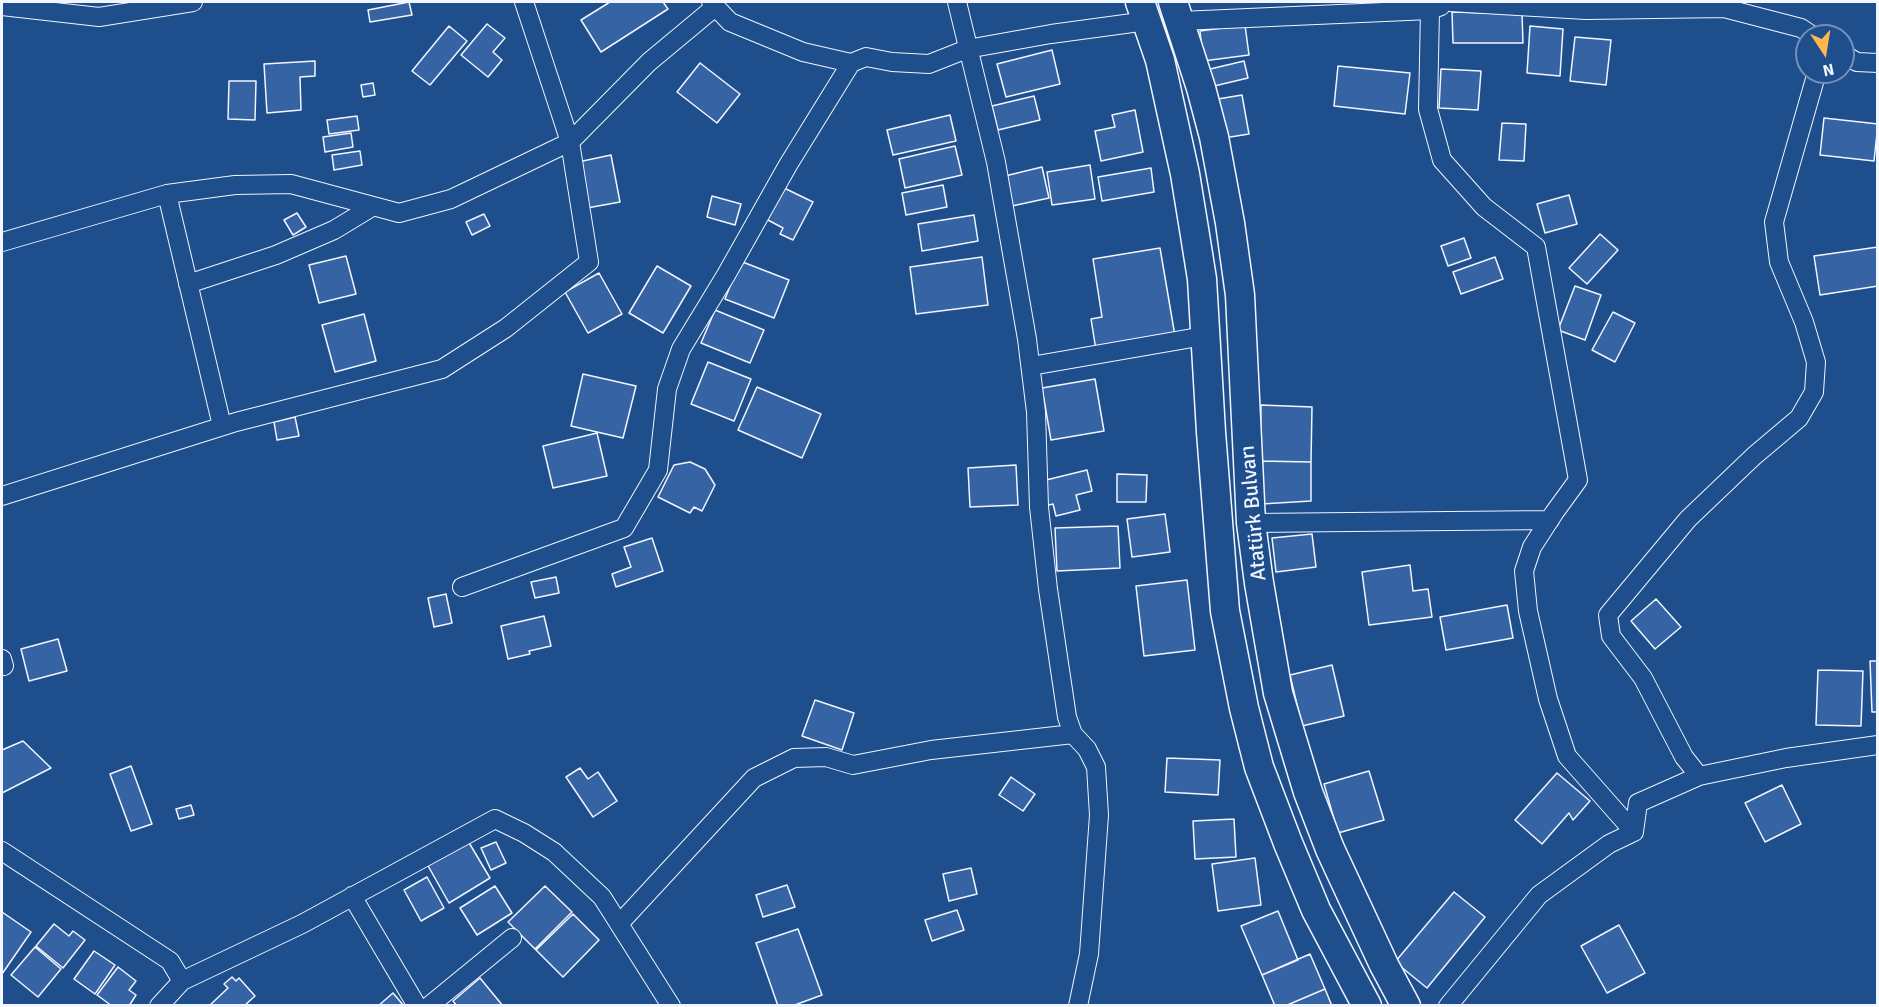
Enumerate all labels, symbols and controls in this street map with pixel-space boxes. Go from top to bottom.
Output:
north arrow [1795,24,1855,84]
text: N [1821,59,1836,81]
street label: Atatürk Bulvarı [1236,444,1272,582]

